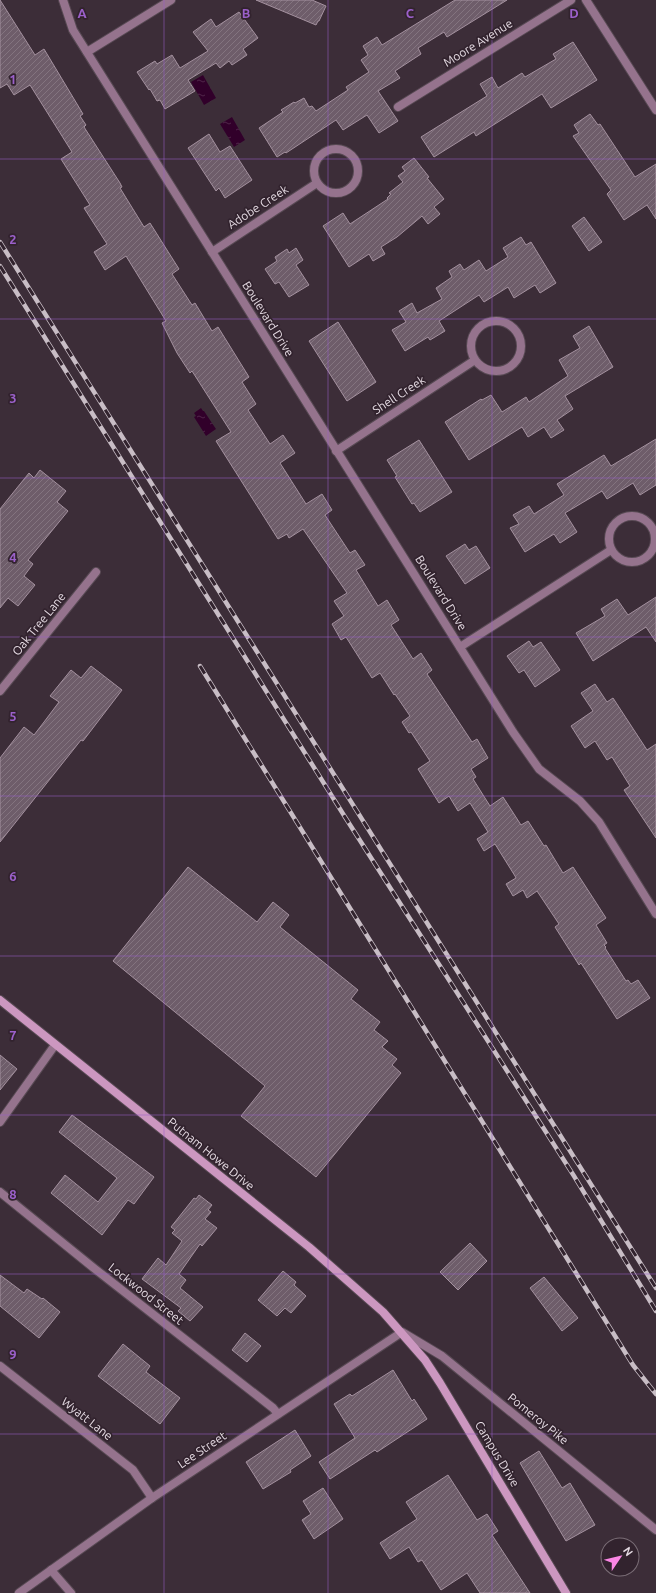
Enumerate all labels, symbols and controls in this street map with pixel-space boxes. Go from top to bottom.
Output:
text: A [77,6,87,20]
text: B [242,6,251,20]
text: C [406,6,415,20]
text: D [569,6,579,20]
street label: Moore Avenue [441,16,515,69]
text: 1 [9,72,17,86]
street label: Adobe Creek [225,182,290,231]
text: 2 [9,232,17,246]
street label: Boulevard Drive [240,279,297,359]
street label: Shell Creek [370,373,427,416]
text: 3 [9,391,17,405]
text: 4 [9,550,17,564]
street label: Boulevard Drive [413,553,470,633]
street label: Oak Tree Lane [9,590,68,658]
text: 5 [9,709,17,723]
text: 6 [9,869,17,883]
text: 7 [9,1028,17,1042]
street label: Putnam Howe Drive [166,1115,257,1192]
text: 8 [9,1187,17,1201]
street label: Lockwood Street [106,1260,187,1327]
text: 9 [9,1347,17,1361]
street label: Pomeroy Pike [506,1390,571,1447]
street label: Wyatt Lane [59,1395,115,1443]
street label: Campus Drive [473,1419,522,1489]
street label: Lee Street [175,1428,229,1471]
north arrow [600,1537,640,1577]
text: N [621,1544,635,1558]

